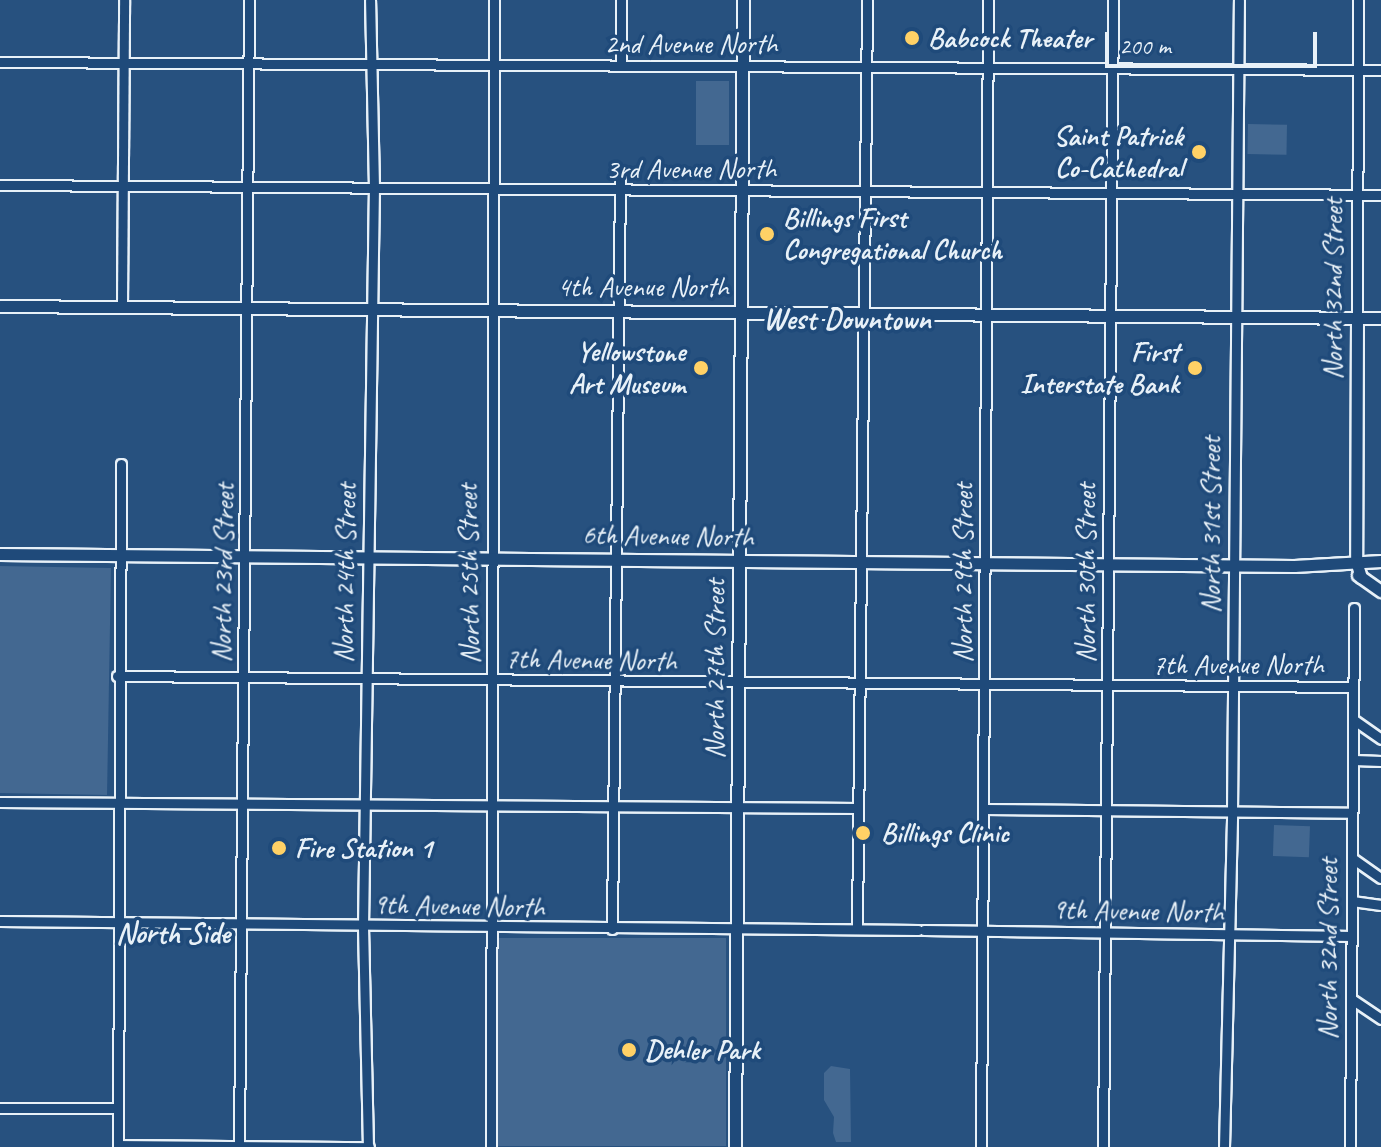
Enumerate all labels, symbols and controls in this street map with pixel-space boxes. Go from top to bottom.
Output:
scale bar [1109,16,1321,66]
place label: Babcock Theater [928,21,1092,55]
street label: 2nd Avenue North [605,27,777,61]
marker: Babcock Theater [903,29,921,47]
text: 200 m [1119,31,1171,61]
place label: Saint Patrick Co-Cathedral [1052,119,1183,185]
marker: Saint Patrick Co-Cathedral [1190,143,1208,161]
street label: 3rd Avenue North [606,152,776,186]
street label: North 32nd Street [1316,198,1350,380]
place label: Billings First Congregational Church [783,201,1003,267]
marker: Billings First Congregational Church [758,225,776,243]
street label: 4th Avenue North [557,270,729,304]
district label: West Downtown [763,301,931,337]
place label: Yellowstone Art Museum [568,335,685,401]
place label: First Interstate Bank [1020,335,1179,401]
marker: Yellowstone Art Museum [692,359,710,377]
marker: First Interstate Bank [1186,359,1204,377]
street label: North 31st Street [1194,436,1228,614]
street label: North 23rd Street [205,483,241,663]
street label: North 24th Street [327,483,363,663]
street label: North 29th Street [946,483,980,663]
street label: North 30th Street [1069,483,1103,663]
street label: North 25th Street [451,484,487,664]
street label: 6th Avenue North [582,518,754,554]
street label: North 27th Street [698,579,732,759]
street label: 7th Avenue North [505,642,677,678]
street label: 7th Avenue North [1152,648,1324,682]
place label: Billings Clinic [881,816,1009,850]
marker: Billings Clinic [852,822,874,844]
place label: Fire Station 1 [295,831,433,865]
marker: Fire Station 1 [270,839,288,857]
street label: North 32nd Street [1311,858,1345,1040]
street label: 9th Avenue North [373,888,545,924]
street label: 9th Avenue North [1052,893,1224,929]
district label: North Side [116,915,230,951]
place label: Dehler Park [645,1033,761,1067]
marker: Dehler Park [620,1041,638,1059]

